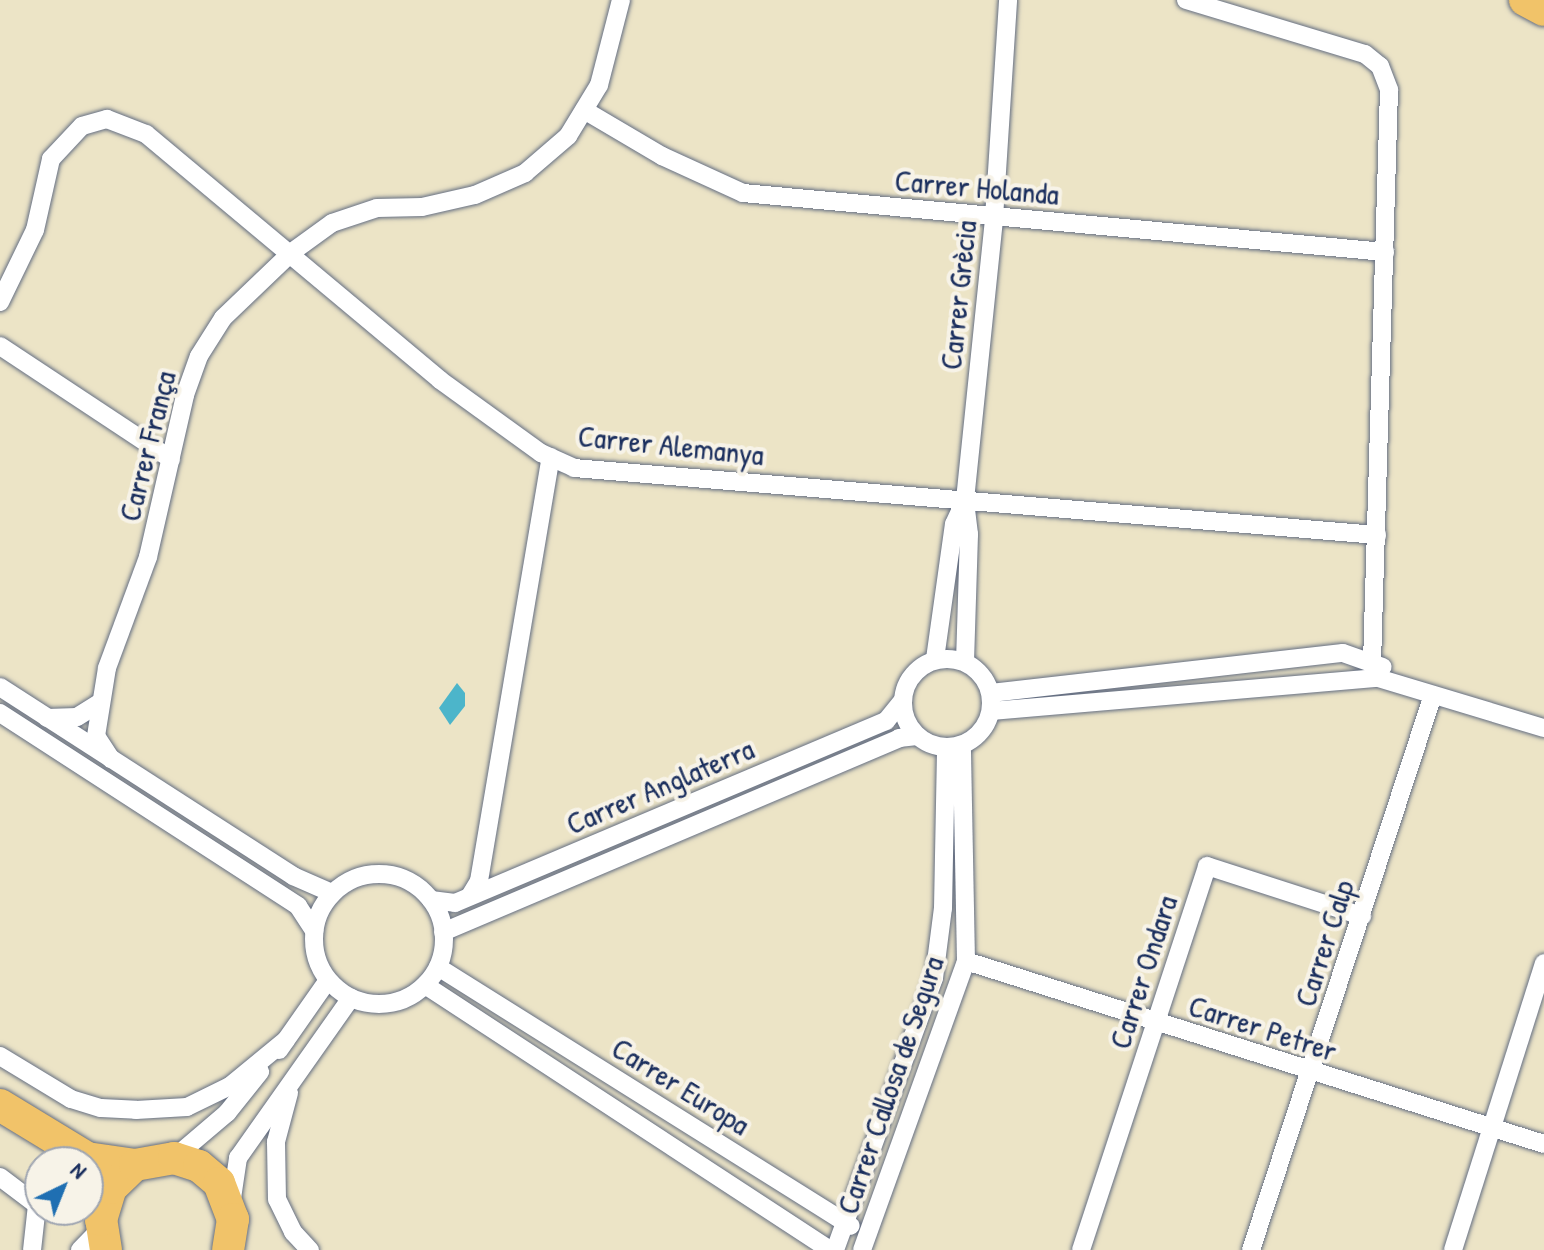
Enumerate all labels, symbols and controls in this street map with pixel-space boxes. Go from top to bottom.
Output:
street label: Carrer Holanda [893,162,1061,212]
street label: Carrer Grècia [932,219,984,371]
street label: Carrer França [111,367,183,525]
street label: Carrer Alemanya [576,417,766,473]
street label: Carrer Anglaterra [561,730,759,842]
street label: Carrer Calp [1287,875,1361,1011]
street label: Carrer Ondara [1101,891,1185,1053]
street label: Carrer Callosa de Segura [829,951,951,1219]
street label: Carrer Petrer [1184,987,1342,1069]
street label: Carrer Europa [606,1030,756,1142]
north arrow [24,1146,104,1226]
text: N [64,1155,94,1185]

